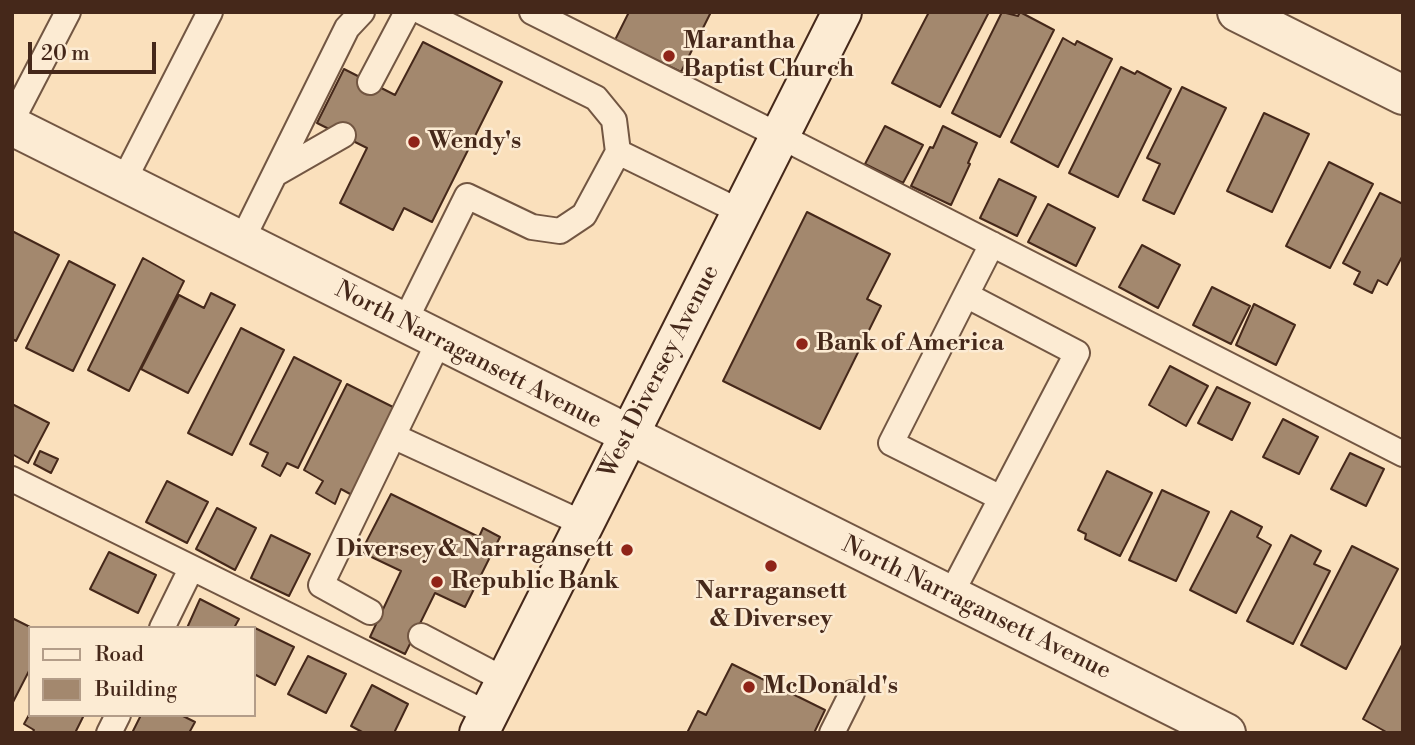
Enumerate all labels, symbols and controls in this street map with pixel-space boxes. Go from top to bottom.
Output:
scale bar [32,28,159,72]
place label: Marantha Baptist Church [683,28,854,84]
text: 20 m [41,41,90,67]
marker: Marantha Baptist Church [661,48,677,64]
place label: Wendy's [428,128,521,156]
marker: Wendy's [406,134,422,150]
street label: West Diversey Avenue [594,261,726,483]
street label: North Narragansett Avenue [330,276,606,436]
place label: Bank of America [816,330,1004,358]
marker: Bank of America [794,336,810,352]
street label: North Narragansett Avenue [837,531,1115,687]
place label: Diversey & Narragansett [336,536,613,564]
marker: Diversey & Narragansett [619,542,635,558]
marker: Narragansett & Diversey [763,558,779,574]
place label: Republic Bank [451,568,619,596]
marker: Republic Bank [429,574,445,590]
place label: Narragansett & Diversey [696,578,846,634]
legend [28,626,256,717]
text: Road [95,642,144,668]
place label: McDonald's [763,673,898,701]
text: Building [95,677,177,703]
marker: McDonald's [741,679,757,695]

